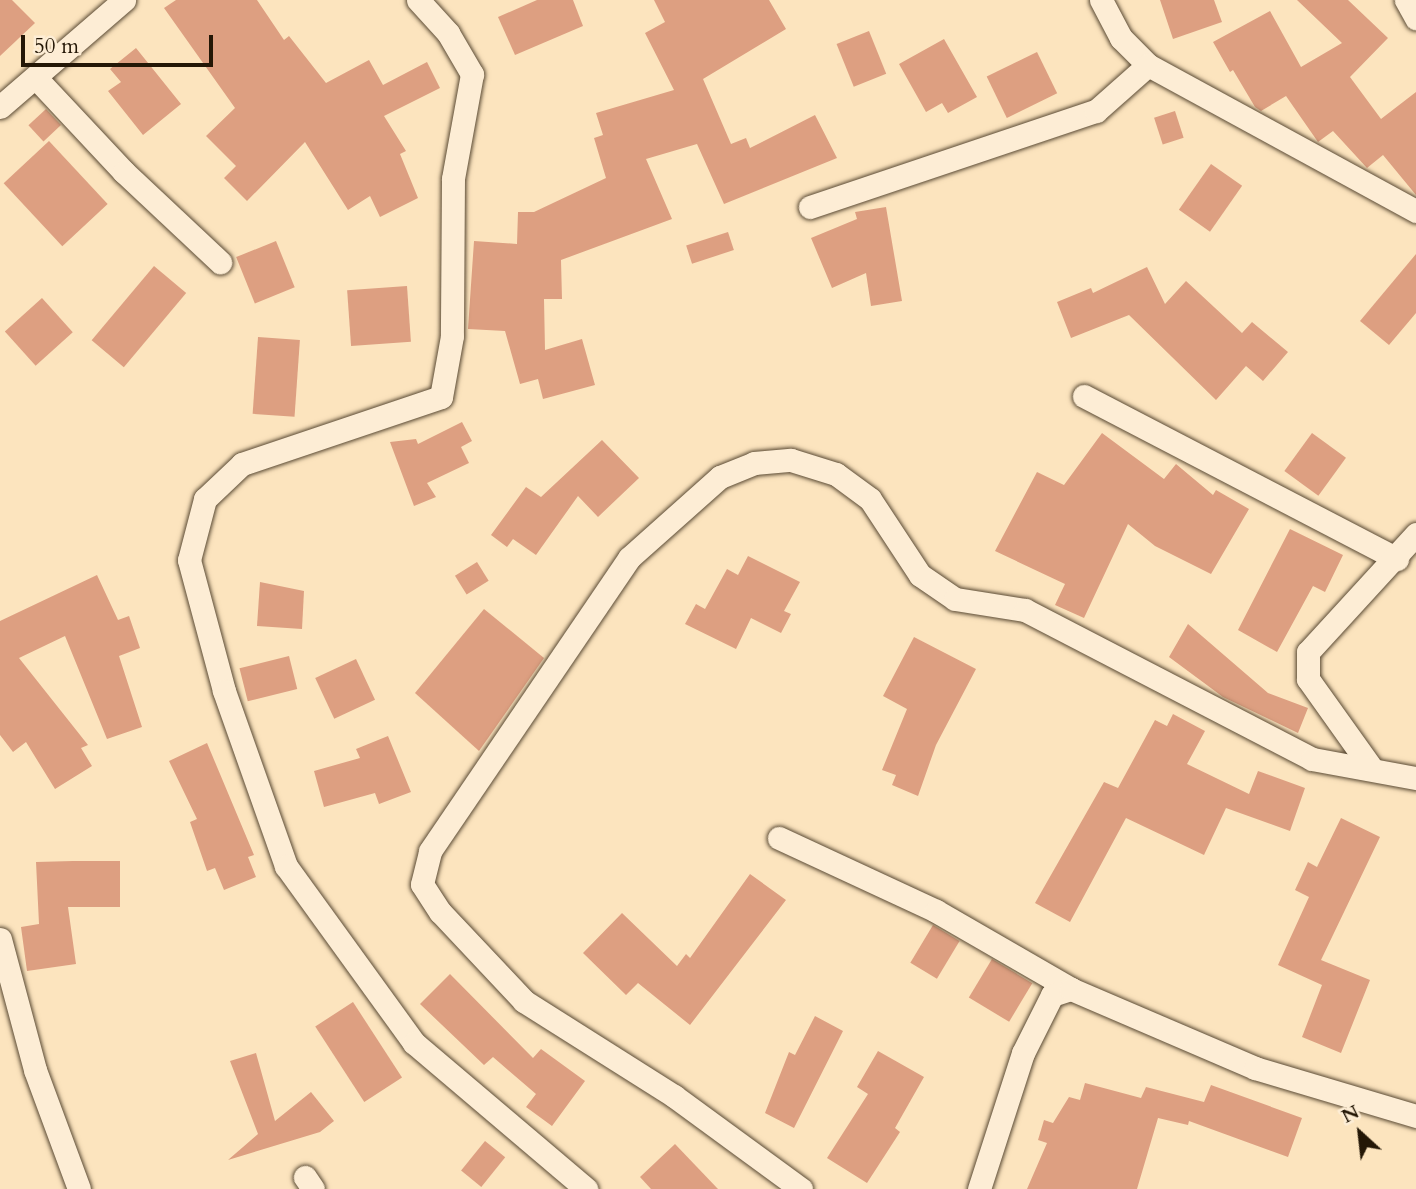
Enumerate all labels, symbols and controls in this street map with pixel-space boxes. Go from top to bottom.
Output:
scale bar [24,21,217,65]
text: 50 m [34,32,79,61]
north arrow [1325,1098,1395,1168]
text: N [1337,1099,1364,1130]

